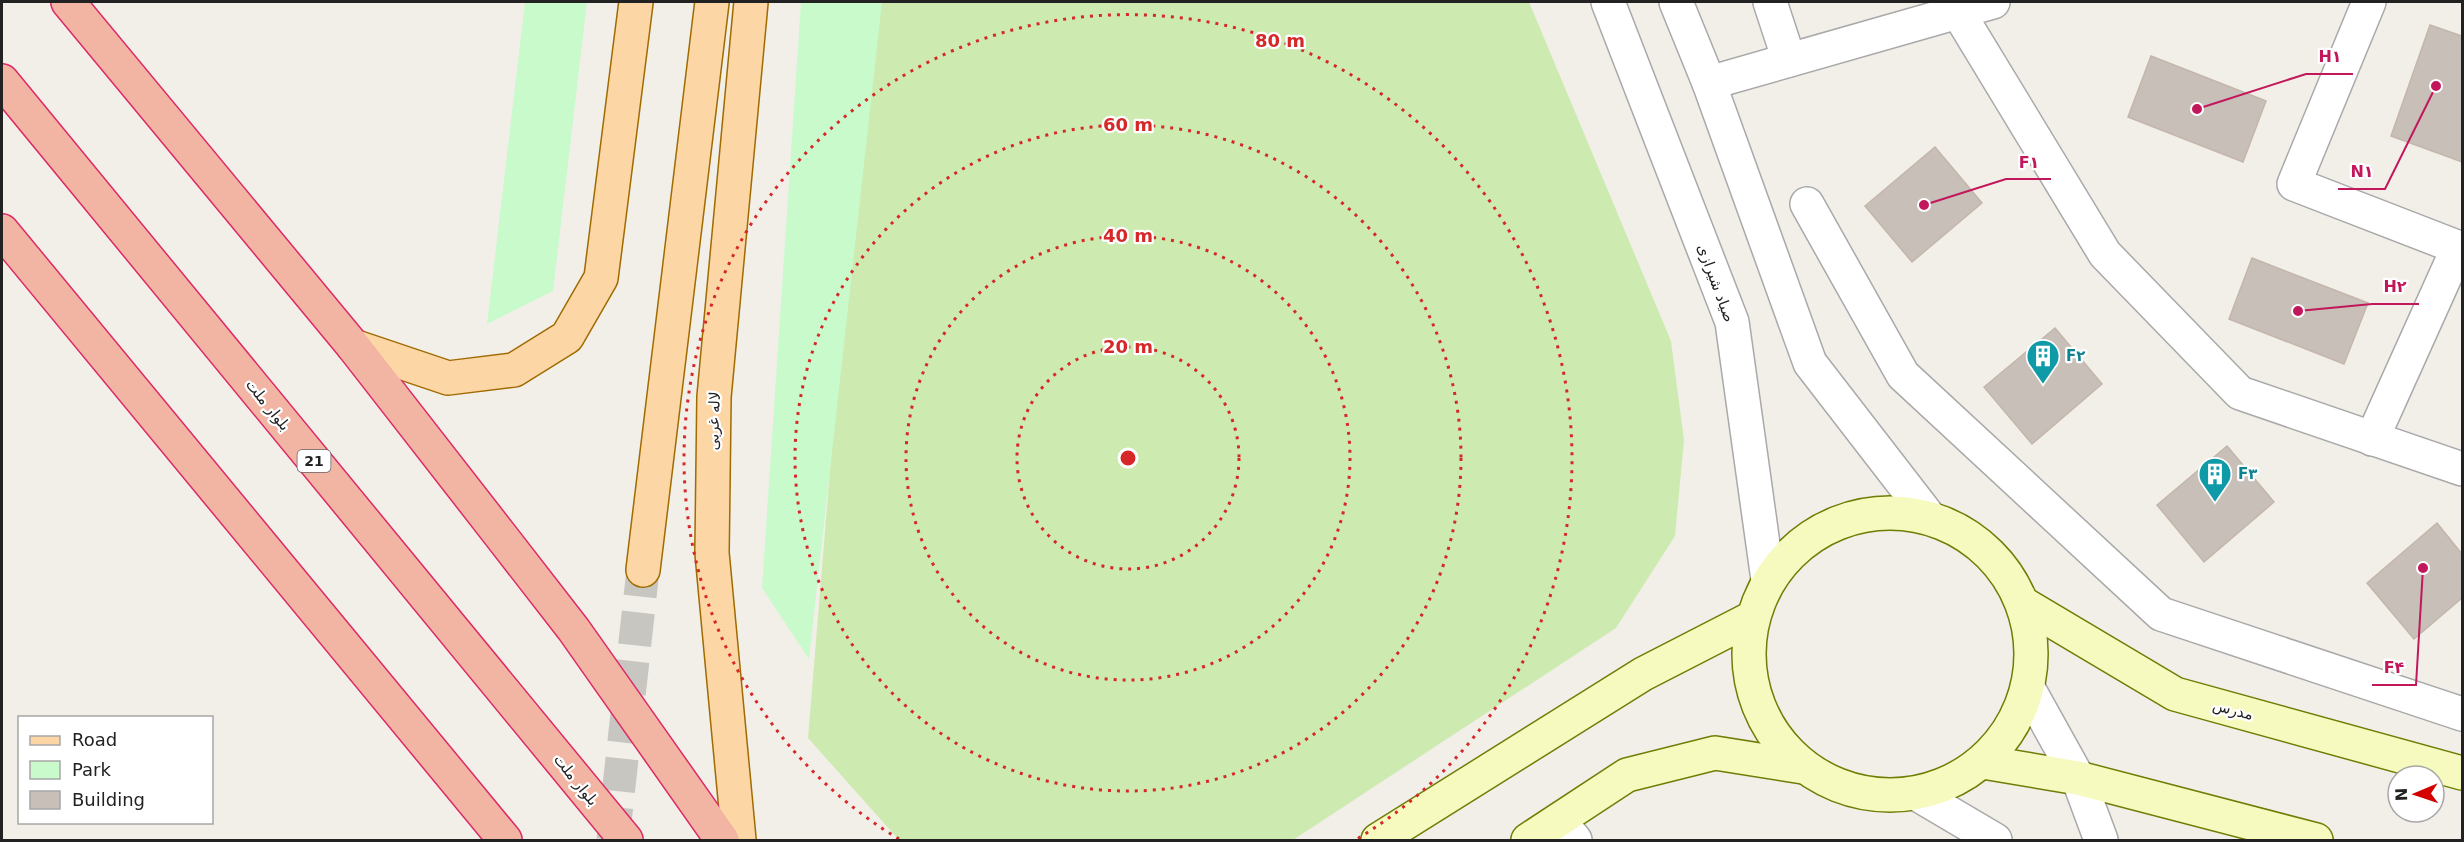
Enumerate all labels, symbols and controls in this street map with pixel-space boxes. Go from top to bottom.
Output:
text: 80 m [1255,30,1305,51]
callout: H۱ [2306,40,2353,74]
text: H۱ [2318,47,2342,66]
text: 60 m [1103,114,1153,135]
callout: F۱ [2006,145,2051,179]
text: F۱ [2019,153,2039,172]
callout: N۱ [2338,155,2385,189]
text: N۱ [2350,162,2374,181]
text: 40 m [1103,225,1153,246]
street label: صیاد شیرازی [1694,241,1738,325]
callout: H۲ [2372,270,2419,304]
text: H۲ [2383,277,2407,296]
text: 20 m [1103,336,1153,357]
building icon: F۲ [2025,338,2061,385]
place label: F۲ [2066,347,2085,365]
street label: بلوار ملت [242,376,294,434]
street label: لاله غربی [704,391,724,451]
centre of rings [1118,448,1138,468]
road number: 21 [298,450,330,472]
building icon: F۳ [2197,456,2233,503]
place label: F۳ [2238,465,2257,483]
callout: F۴ [2372,651,2416,685]
text: F۴ [2384,658,2405,677]
street label: مدرس [2211,696,2255,724]
legend [18,716,213,824]
text: Road [72,729,117,750]
street label: بلوار ملت [550,751,602,809]
text: Park [72,759,111,780]
north arrow [2386,764,2446,824]
text: N [2392,787,2411,802]
text: Building [72,789,145,810]

